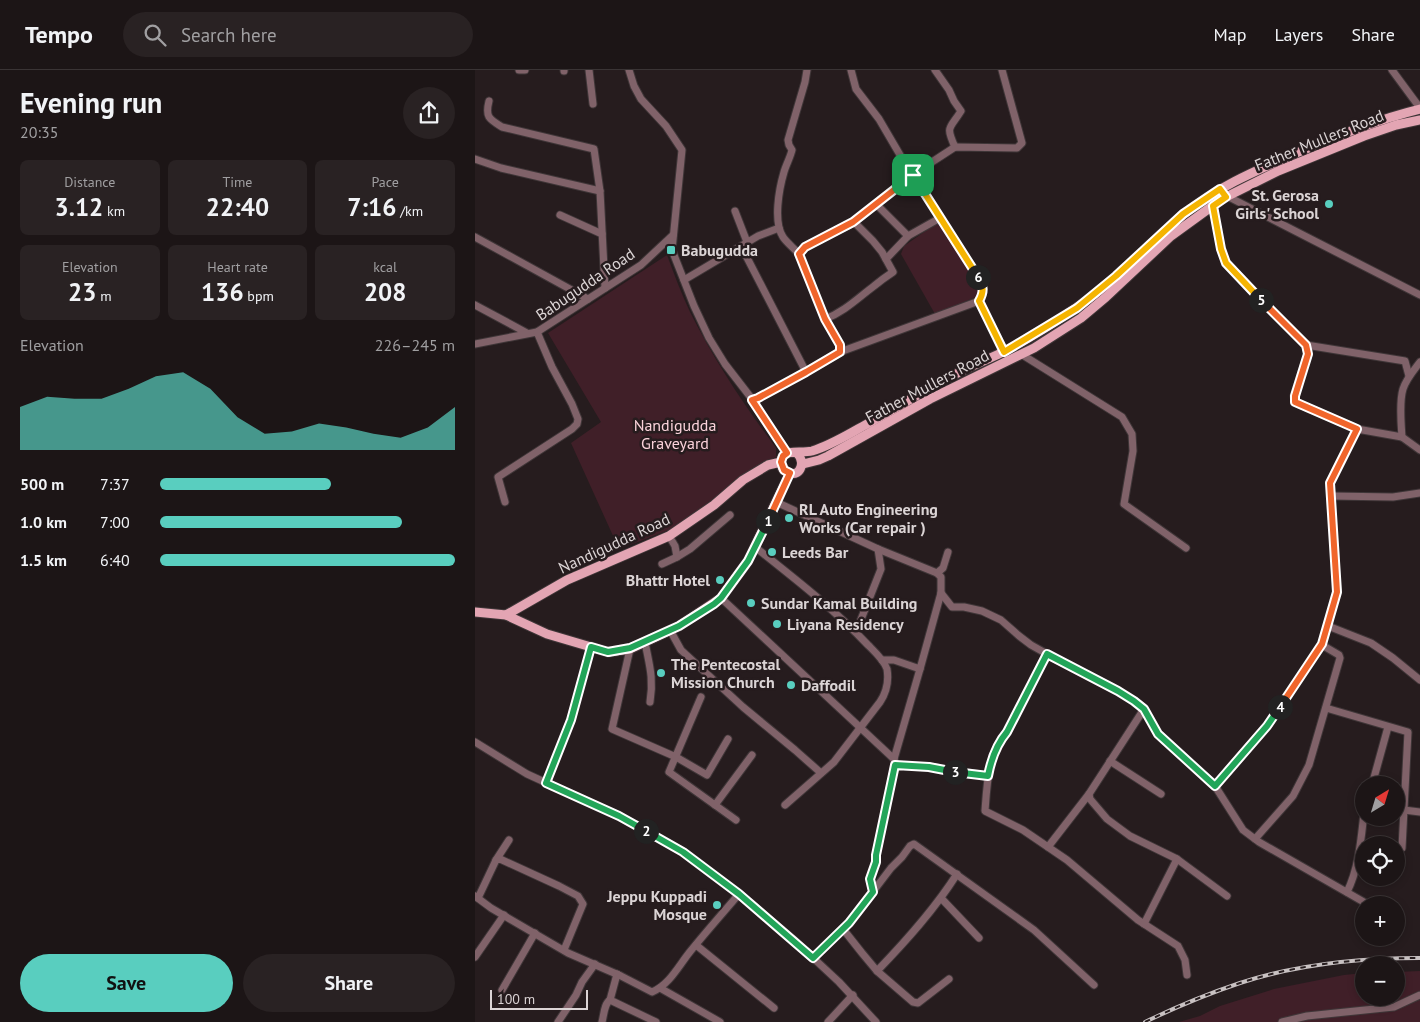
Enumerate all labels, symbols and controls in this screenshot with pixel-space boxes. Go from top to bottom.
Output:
search box [123,12,473,57]
text: Tempo [25,19,93,50]
icon: search [141,21,169,49]
text: Search here [181,23,277,47]
text: Map [1214,23,1246,46]
text: Layers [1274,23,1323,46]
text: Share [1351,23,1395,46]
text: Evening run [20,84,162,121]
button: share [403,87,455,139]
street label: Father Mullers Road [1252,105,1386,175]
text: 20:35 [20,122,58,142]
pin [892,154,934,196]
icon: arrive [899,161,927,189]
text: Distance [64,173,115,191]
text: Time [222,173,253,191]
text: Pace [371,173,399,191]
place label: St. Gerosa Girls' School [1235,185,1319,223]
text: 3.12 [55,191,103,223]
text: 22:40 [206,191,269,223]
text: 7:16 [347,191,396,223]
marker: St. Gerosa Girls' School [1323,198,1335,210]
text: km [103,202,125,220]
text: /km [396,202,423,220]
place label: Babugudda [681,240,758,260]
street label: Babugudda Road [532,244,638,324]
marker: Babugudda [665,244,677,256]
text: Elevation [62,258,118,276]
text: Heart rate [207,258,268,276]
text: kcal [373,258,397,276]
pin: 6 [965,264,991,290]
text: 6 [975,268,982,286]
text: 23 [68,276,96,308]
text: 136 [201,276,244,308]
text: 208 [364,276,406,308]
text: m [96,287,112,305]
text: bpm [244,287,274,305]
pin: 5 [1249,288,1273,312]
text: 5 [1258,291,1265,309]
text: Elevation [20,335,84,355]
text: 226–245 m [375,335,455,355]
street label: Father Mullers Road [862,345,992,427]
park label: Nandigudda Graveyard [634,415,716,453]
text: 500 m [20,474,64,494]
text: 7:37 [100,474,130,494]
place label: RL Auto Engineering Works (Car repair ) [799,499,938,537]
street label: Nandigudda Road [555,508,673,578]
pin: 1 [755,508,781,534]
text: 1.0 km [20,512,67,532]
text: 7:00 [100,512,130,532]
text: 1 [765,512,772,530]
marker: RL Auto Engineering Works (Car repair ) [783,512,795,524]
place label: Leeds Bar [782,542,849,562]
marker: Leeds Bar [766,546,778,558]
text: 1.5 km [20,550,67,570]
text: 6:40 [100,550,130,570]
place label: Bhattr Hotel [626,570,710,590]
marker: Bhattr Hotel [714,574,726,586]
place label: Sundar Kamal Building [761,593,917,613]
marker: Sundar Kamal Building [745,597,757,609]
place label: Liyana Residency [787,614,904,634]
marker: Liyana Residency [771,618,783,630]
place label: The Pentecostal Mission Church [671,654,780,692]
marker: The Pentecostal Mission Church [655,667,667,679]
place label: Daffodil [801,675,856,695]
marker: Daffodil [785,679,797,691]
pin: 4 [1267,694,1293,720]
text: 4 [1277,698,1284,716]
pin: 3 [943,760,967,784]
text: 3 [952,763,959,781]
north arrow [1355,776,1405,826]
map controls [1355,776,1405,1006]
pin: 2 [633,818,659,844]
text: 2 [643,822,650,840]
button: locate [1355,836,1405,886]
place label: Jeppu Kuppadi Mosque [606,886,707,924]
button: + [1355,896,1405,946]
marker: Jeppu Kuppadi Mosque [711,899,723,911]
button: Save [20,954,233,1012]
button: Share [243,954,455,1012]
button: − [1355,956,1405,1006]
scale bar [490,987,587,1010]
text: 100 m [497,990,535,1008]

